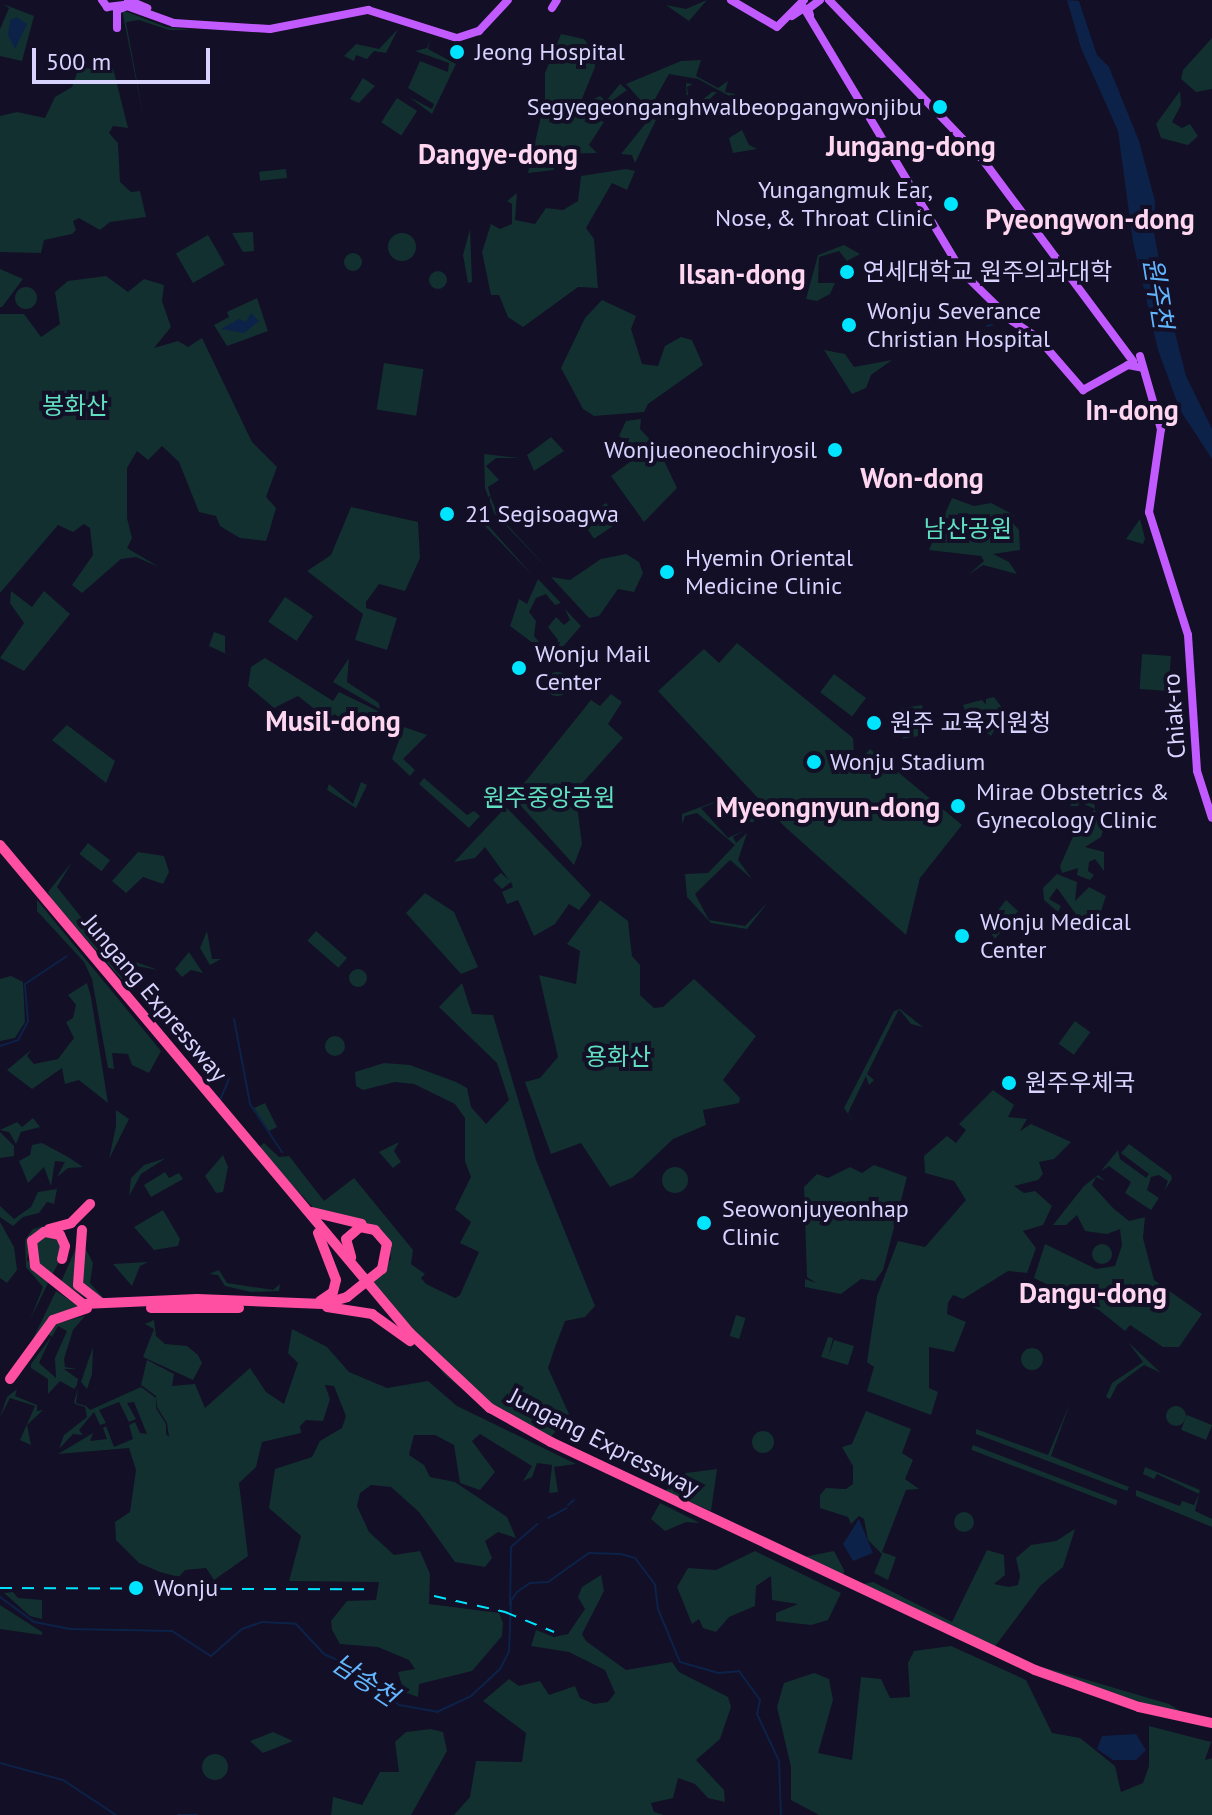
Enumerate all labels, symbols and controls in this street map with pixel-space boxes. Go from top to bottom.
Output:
scale bar [36,32,214,82]
place label: Jeong Hospital [475,38,625,66]
marker: Jeong Hospital [446,41,468,63]
text: 500 m [46,46,111,77]
place label: Segyegeonganghwalbeopgangwonjibu [527,93,922,121]
marker: Segyegeonganghwalbeopgangwonjibu [929,96,951,118]
district label: Jungang-dong [826,129,996,163]
district label: Dangye-dong [418,137,578,171]
place label: Yungangmuk Ear, Nose, & Throat Clinic [712,176,933,232]
marker: Yungangmuk Ear, Nose, & Throat Clinic [940,193,962,215]
district label: Pyeongwon-dong [985,202,1195,236]
water label: 원주천 [1137,255,1179,331]
district label: Ilsan-dong [678,257,806,291]
place label: 연세대학교 원주의과대학 [863,258,1112,286]
marker: 연세대학교 원주의과대학 [838,263,856,281]
place label: Wonju Severance Christian Hospital [867,297,1050,353]
marker: Wonju Severance Christian Hospital [838,314,860,336]
park label: 봉화산 [42,392,108,420]
district label: In-dong [1085,393,1179,427]
place label: Wonjueoneochiryosil [604,436,817,464]
marker: Wonjueoneochiryosil [824,439,846,461]
district label: Won-dong [860,461,984,495]
place label: 21 Segisoagwa [465,500,619,528]
marker: 21 Segisoagwa [436,503,458,525]
park label: 남산공원 [924,515,1012,543]
place label: Hyemin Oriental Medicine Clinic [685,544,853,600]
marker: Hyemin Oriental Medicine Clinic [656,561,678,583]
place label: Wonju Mail Center [535,640,650,696]
marker: Wonju Mail Center [510,659,528,677]
street label: Chiak-ro [1157,672,1191,760]
district label: Musil-dong [265,704,401,738]
place label: 원주 교육지원청 [890,709,1051,737]
marker: 원주 교육지원청 [865,714,883,732]
place label: Wonju Stadium [830,748,985,776]
marker: Wonju Stadium [805,753,823,771]
place label: Mirae Obstetrics & Gynecology Clinic [976,778,1169,834]
park label: 원주중앙공원 [483,784,615,812]
district label: Myeongnyun-dong [716,790,940,824]
marker: Mirae Obstetrics & Gynecology Clinic [947,795,969,817]
street label: Jungang Expressway [77,908,233,1088]
place label: Wonju Medical Center [980,908,1131,964]
marker: Wonju Medical Center [951,925,973,947]
park label: 용화산 [585,1043,651,1071]
place label: 원주우체국 [1025,1069,1135,1097]
marker: 원주우체국 [1000,1074,1018,1092]
place label: Seowonjuyeonhap Clinic [722,1195,909,1251]
marker: Seowonjuyeonhap Clinic [693,1212,715,1234]
district label: Dangu-dong [1019,1276,1167,1310]
street label: Jungang Expressway [504,1382,704,1502]
place label: Wonju [154,1574,218,1602]
marker: Wonju [125,1577,147,1599]
water label: 남송천 [326,1647,404,1713]

